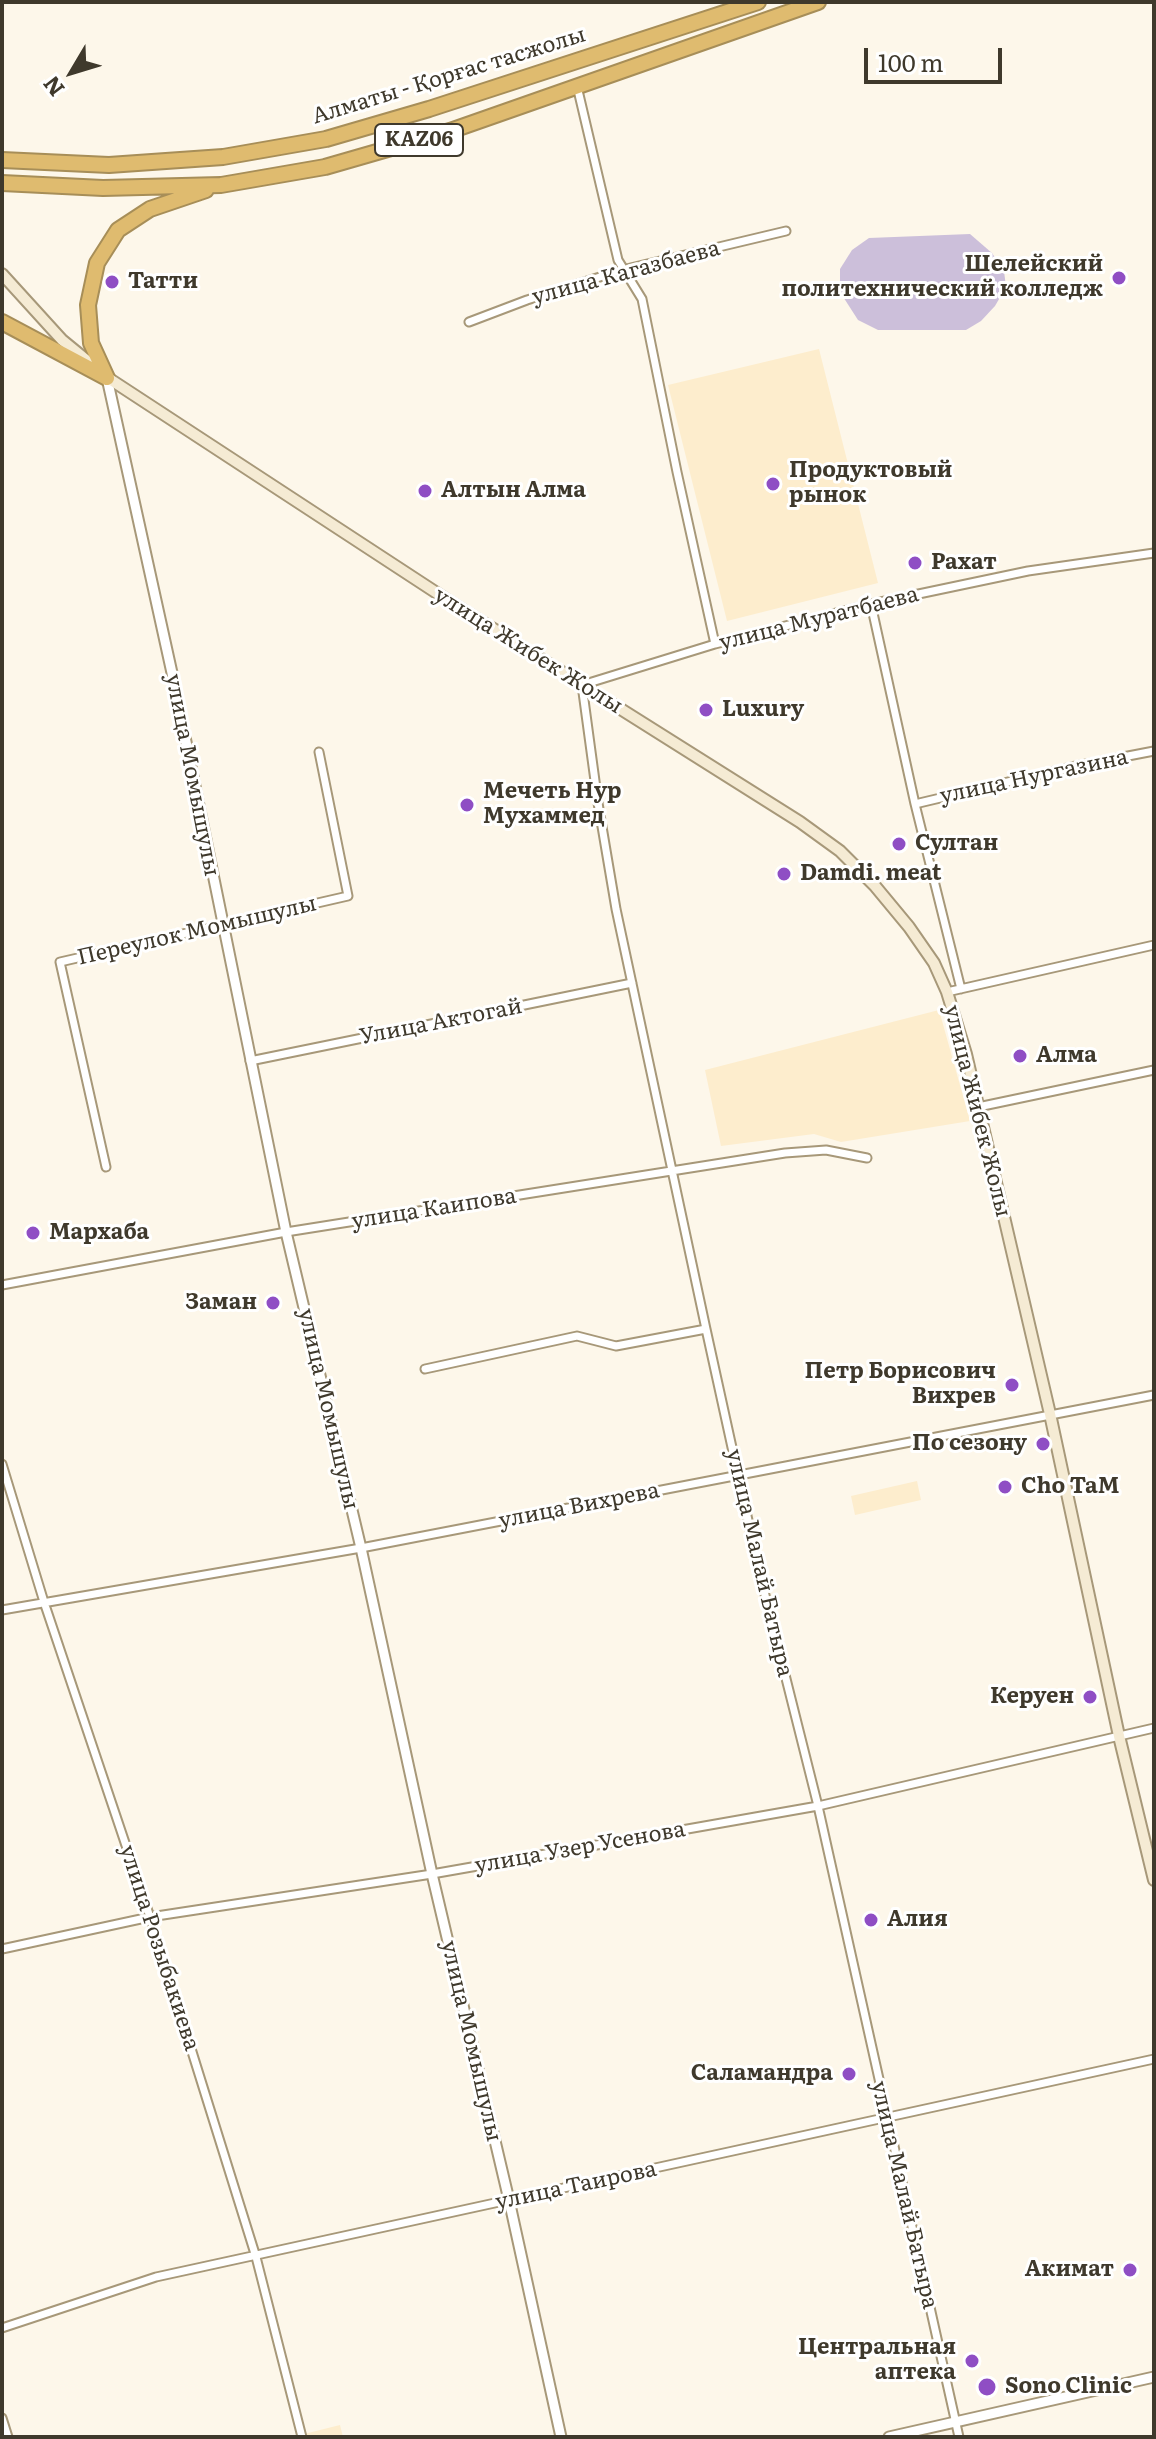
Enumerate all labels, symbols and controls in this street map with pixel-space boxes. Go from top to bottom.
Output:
street label: Алматы - Қорғас тасжолы [309,22,589,130]
north arrow [32,32,112,112]
scale bar [868,32,1006,82]
text: 100 m [878,44,944,79]
text: N [34,70,71,105]
road number: KAZ06 [375,124,463,156]
street label: улица Кагазбаева [529,235,723,311]
place label: Шелейский политехнический колледж [781,252,1103,304]
place label: Татти [128,269,198,295]
marker: Шелейский политехнический колледж [1110,269,1128,287]
marker: Татти [103,273,121,291]
place label: Продуктовый рынок [789,458,952,510]
marker: Продуктовый рынок [764,475,782,493]
place label: Алтын Алма [441,478,586,504]
marker: Алтын Алма [416,482,434,500]
place label: Рахат [931,550,997,576]
marker: Рахат [906,554,924,572]
street label: улица Муратбаева [717,581,921,657]
street label: улица Жибек Жолы [429,582,627,720]
street label: улица Момышулы [159,671,225,879]
place label: Luxury [722,697,804,723]
marker: Luxury [697,701,715,719]
street label: улица Нургазина [937,744,1131,810]
place label: Мечеть Нур Мухаммед [483,779,622,830]
marker: Мечеть Нур Мухаммед [458,796,476,814]
place label: Султан [915,831,998,857]
marker: Султан [890,835,908,853]
place label: Damdi. meat [800,861,941,887]
marker: Damdi. meat [775,865,793,883]
street label: Переулок Момышулы [75,891,319,971]
street label: Улица Актогай [357,993,525,1051]
street label: улица Жибек Жолы [938,1002,1016,1220]
place label: Алма [1036,1043,1097,1069]
marker: Алма [1011,1047,1029,1065]
street label: улица Каипова [350,1183,518,1235]
place label: Мархаба [49,1220,149,1246]
marker: Мархаба [24,1224,42,1242]
place label: Заман [185,1290,257,1316]
marker: Заман [264,1294,282,1312]
street label: улица Момышулы [292,1306,364,1512]
place label: Петр Борисович Вихрев [805,1359,996,1410]
marker: Петр Борисович Вихрев [1003,1376,1021,1394]
place label: По сезону [912,1431,1027,1457]
marker: По сезону [1034,1435,1052,1453]
street label: улица Малай Батыра [720,1446,798,1680]
place label: Cho TaM [1021,1474,1119,1500]
street label: улица Вихрева [496,1477,662,1535]
marker: Cho TaM [996,1478,1014,1496]
place label: Керуен [990,1684,1074,1710]
marker: Керуен [1081,1688,1099,1706]
street label: улица Узер Усенова [473,1816,687,1880]
street label: улица Розыбакиева [113,1842,205,2054]
place label: Алия [887,1907,948,1933]
marker: Алия [862,1911,880,1929]
street label: улица Момышулы [435,1938,507,2144]
place label: Саламандра [691,2061,833,2087]
marker: Саламандра [840,2065,858,2083]
street label: улица Малай Батыра [865,2078,943,2312]
street label: улица Таирова [493,2156,659,2216]
place label: Акимат [1025,2257,1114,2283]
marker: Акимат [1121,2261,1139,2279]
place label: Центральная аптека [798,2335,956,2386]
marker: Центральная аптека [963,2352,981,2370]
place label: Sono Clinic [1005,2374,1132,2400]
marker: Sono Clinic [976,2376,998,2398]

